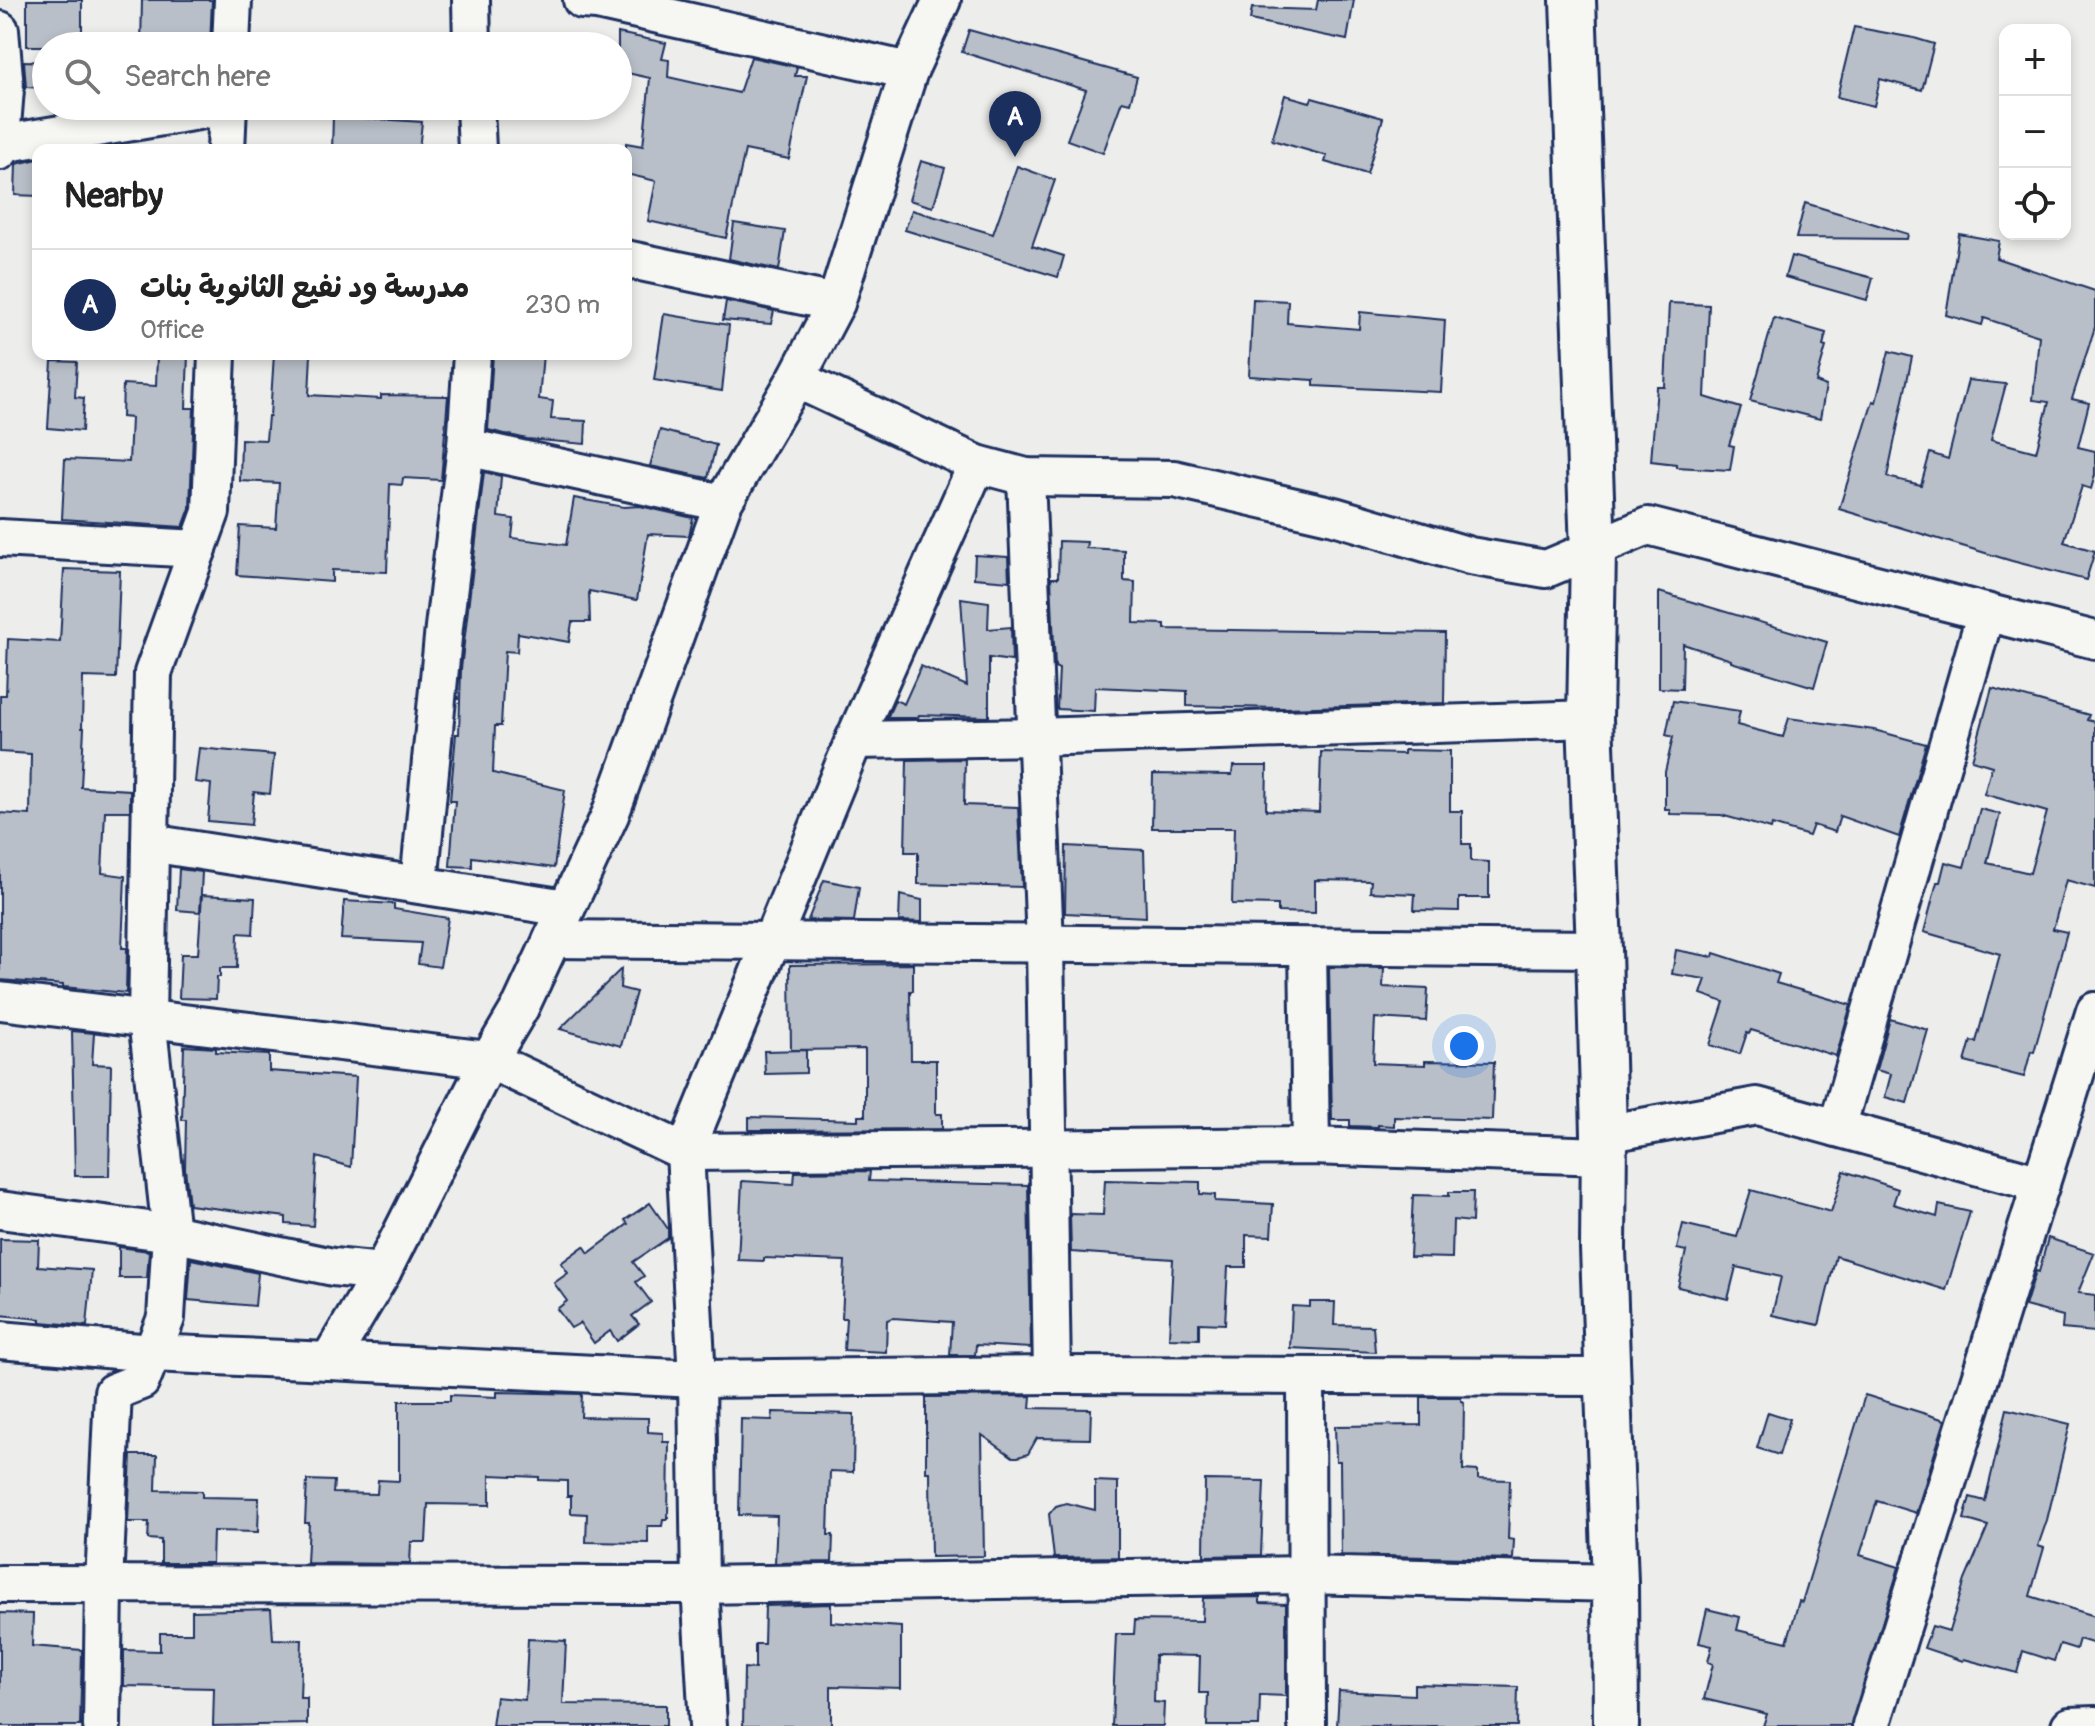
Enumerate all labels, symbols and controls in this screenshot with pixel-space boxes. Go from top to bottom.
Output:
map controls [1999,24,2071,240]
button: + [1999,24,2071,96]
search box [32,32,632,120]
icon: search [60,54,104,98]
text: Search here [124,58,271,95]
pin: A [989,91,1041,157]
button: − [1999,96,2071,168]
button: locate [1999,168,2071,240]
text: Nearby [64,175,163,218]
text: مدرسة ود نفيع الثانوية بنات [140,269,470,306]
text: A [82,289,98,321]
text: 230 m [525,289,600,321]
text: Office [140,314,204,346]
your location [1444,1026,1484,1066]

